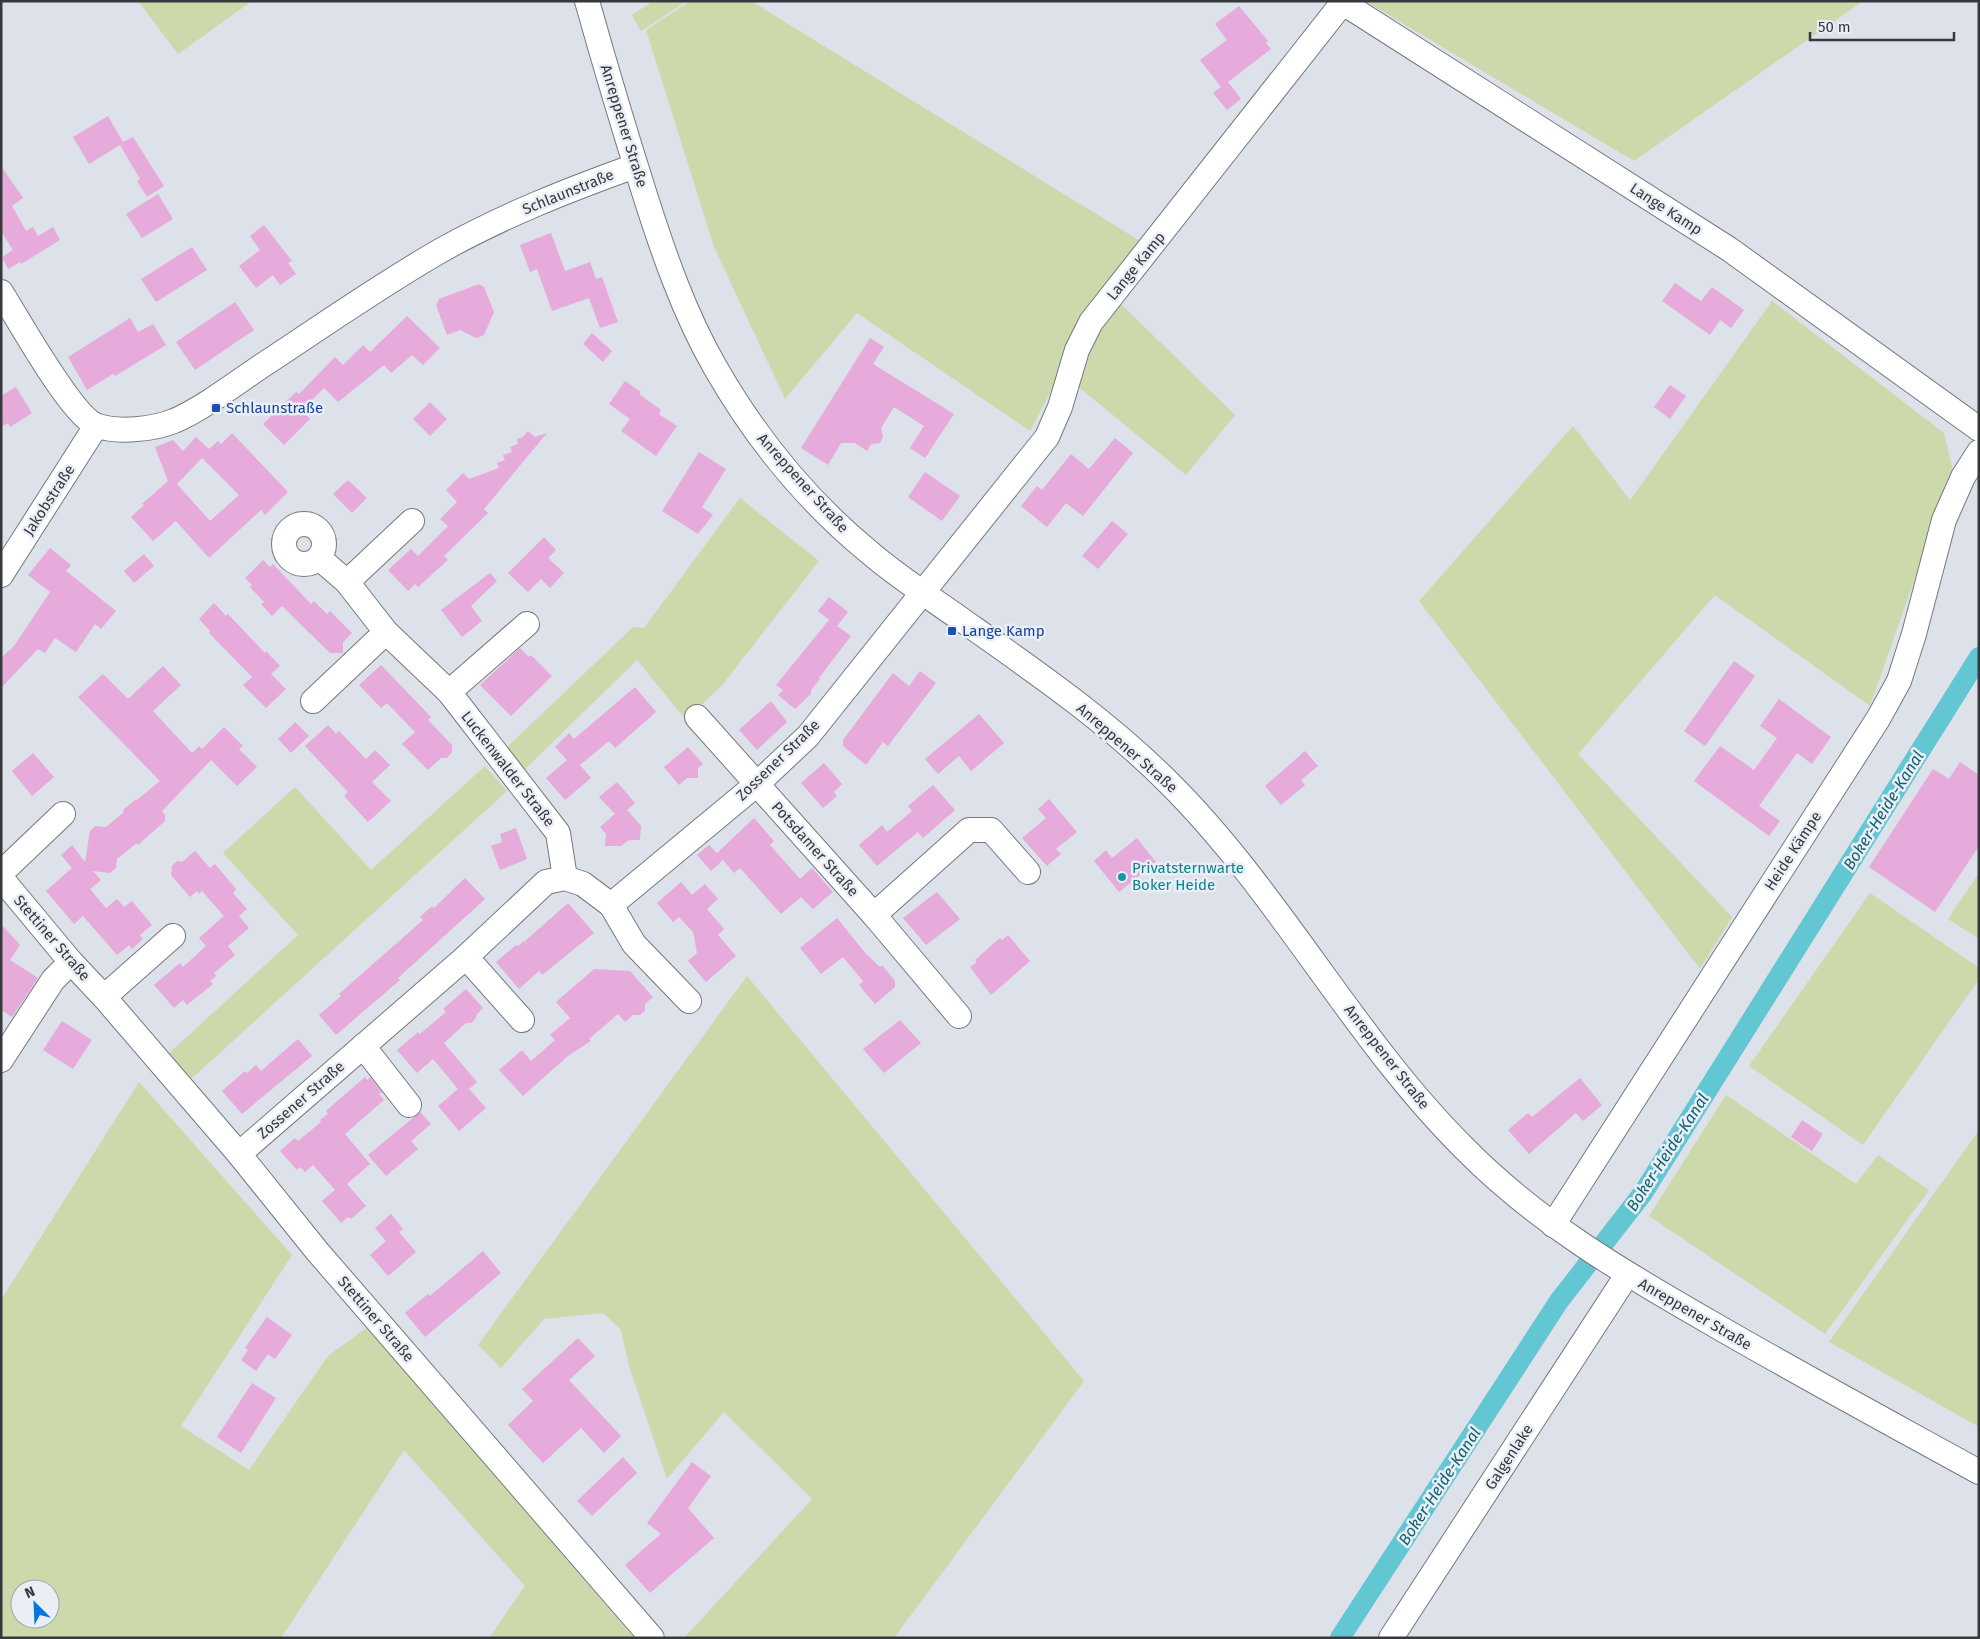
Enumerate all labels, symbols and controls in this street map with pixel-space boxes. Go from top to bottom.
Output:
scale bar [1810,10,1954,42]
text: 50 m [1818,18,1851,36]
street label: Anreppener Straße [597,62,651,190]
street label: Schlaunstraße [520,165,616,219]
street label: Lange Kamp [1626,179,1706,239]
street label: Lange Kamp [1103,228,1169,304]
place label: Schlaunstraße [226,399,323,417]
marker: Schlaunstraße [210,402,222,414]
street label: Anreppener Straße [754,430,852,536]
street label: Jakobstraße [19,461,79,539]
place label: Lange Kamp [962,622,1045,640]
marker: Lange Kamp [946,625,958,637]
street label: Anreppener Straße [1073,699,1181,797]
street label: Luckenwalder Straße [457,708,559,830]
street label: Zossener Straße [732,716,824,804]
water label: Boker-Heide-Kanal [1839,747,1928,873]
street label: Potsdamer Straße [768,798,862,900]
street label: Heide Kämpe [1761,808,1825,894]
place label: Privatsternwarte Boker Heide [1132,859,1244,894]
marker: Privatsternwarte Boker Heide [1116,871,1128,883]
street label: Stettiner Straße [10,892,94,984]
street label: Anreppener Straße [1341,1001,1433,1113]
street label: Zossener Straße [254,1057,348,1143]
water label: Boker-Heide-Kanal [1622,1090,1713,1215]
street label: Stettiner Straße [334,1273,418,1365]
street label: Anreppener Straße [1635,1274,1755,1354]
street label: Galgenlake [1481,1421,1537,1493]
water label: Boker-Heide-Kanal [1394,1424,1485,1549]
north arrow [10,1579,60,1629]
text: N [22,1583,38,1602]

